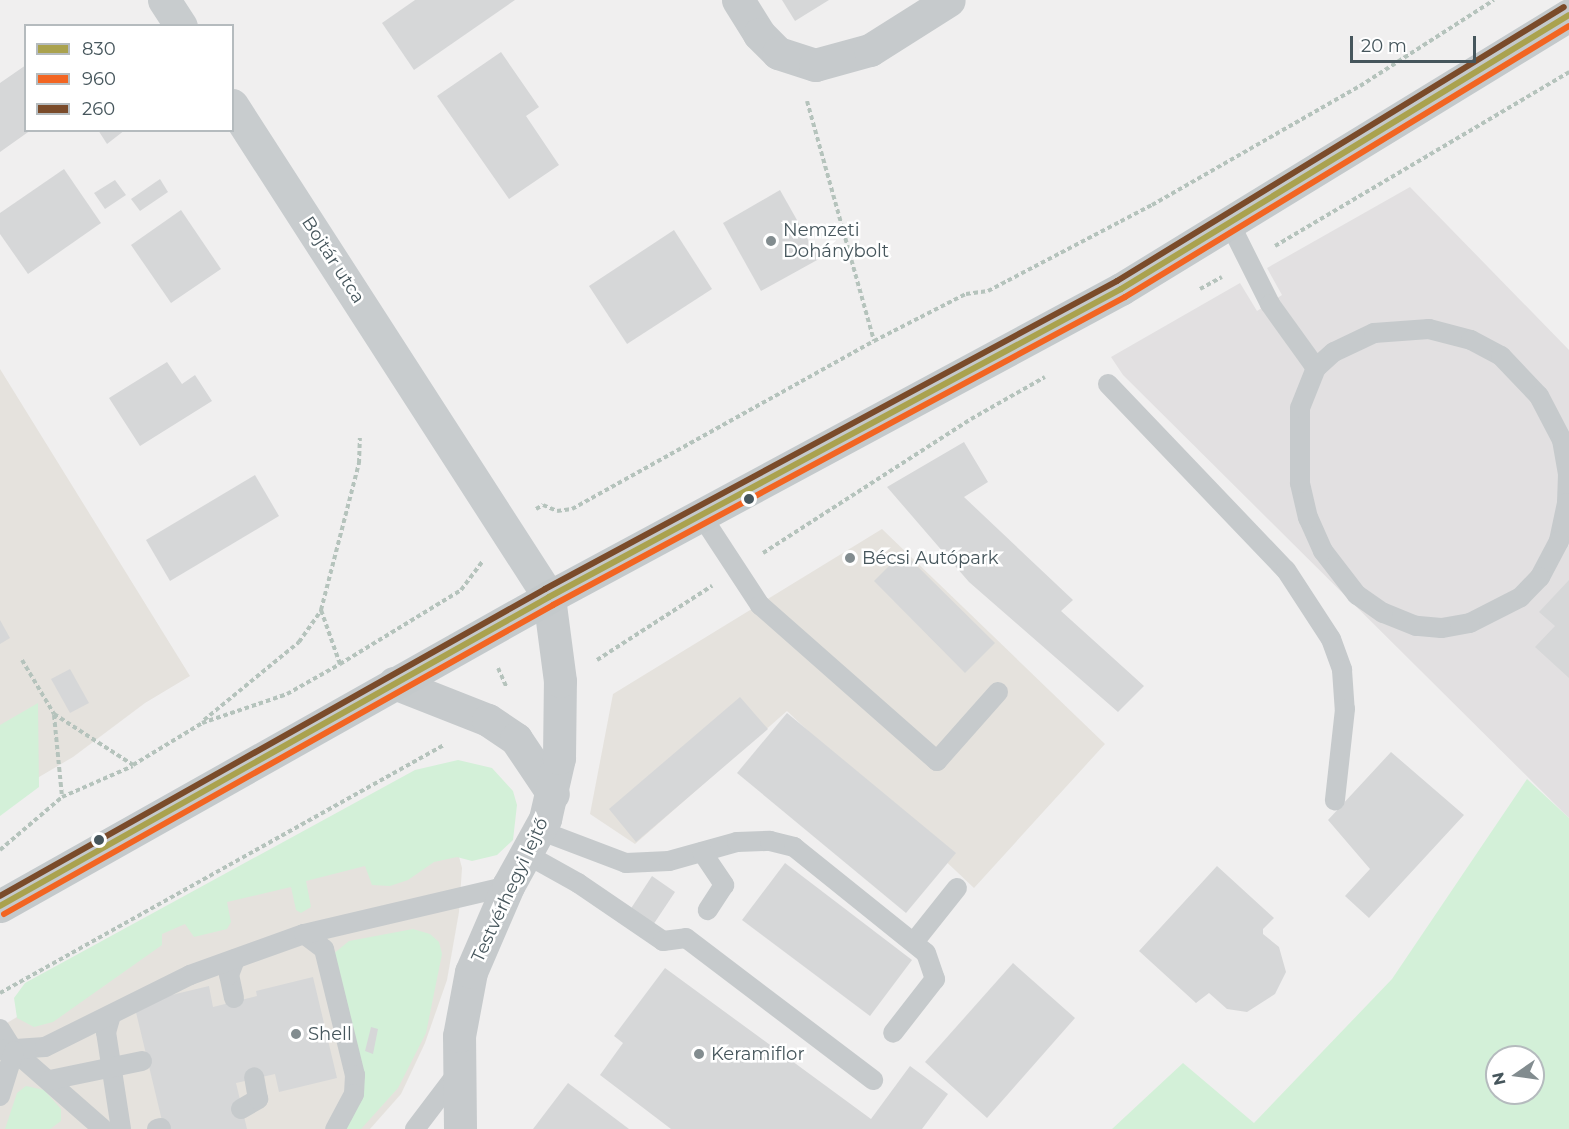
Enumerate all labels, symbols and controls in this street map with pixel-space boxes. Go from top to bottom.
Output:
legend [24,24,234,132]
scale bar [1353,24,1479,62]
text: 20 m [1361,35,1407,57]
text: 830 [82,38,116,60]
text: 960 [82,68,116,90]
text: 260 [82,98,115,120]
street label: Bojtár utca [297,213,369,307]
place label: Nemzeti Dohánybolt [783,220,889,262]
marker: Nemzeti Dohánybolt [764,234,778,248]
unlabelled marker [743,493,755,505]
place label: Bécsi Autópark [862,547,999,569]
marker: Bécsi Autópark [843,551,857,565]
street label: Testvérhegyi lejtő [467,814,553,966]
unlabelled marker [93,834,105,846]
place label: Shell [308,1023,352,1045]
marker: Shell [289,1027,303,1041]
place label: Keramiflor [711,1043,805,1065]
north arrow [1485,1045,1545,1105]
marker: Keramiflor [692,1047,706,1061]
text: N [1488,1070,1510,1087]

